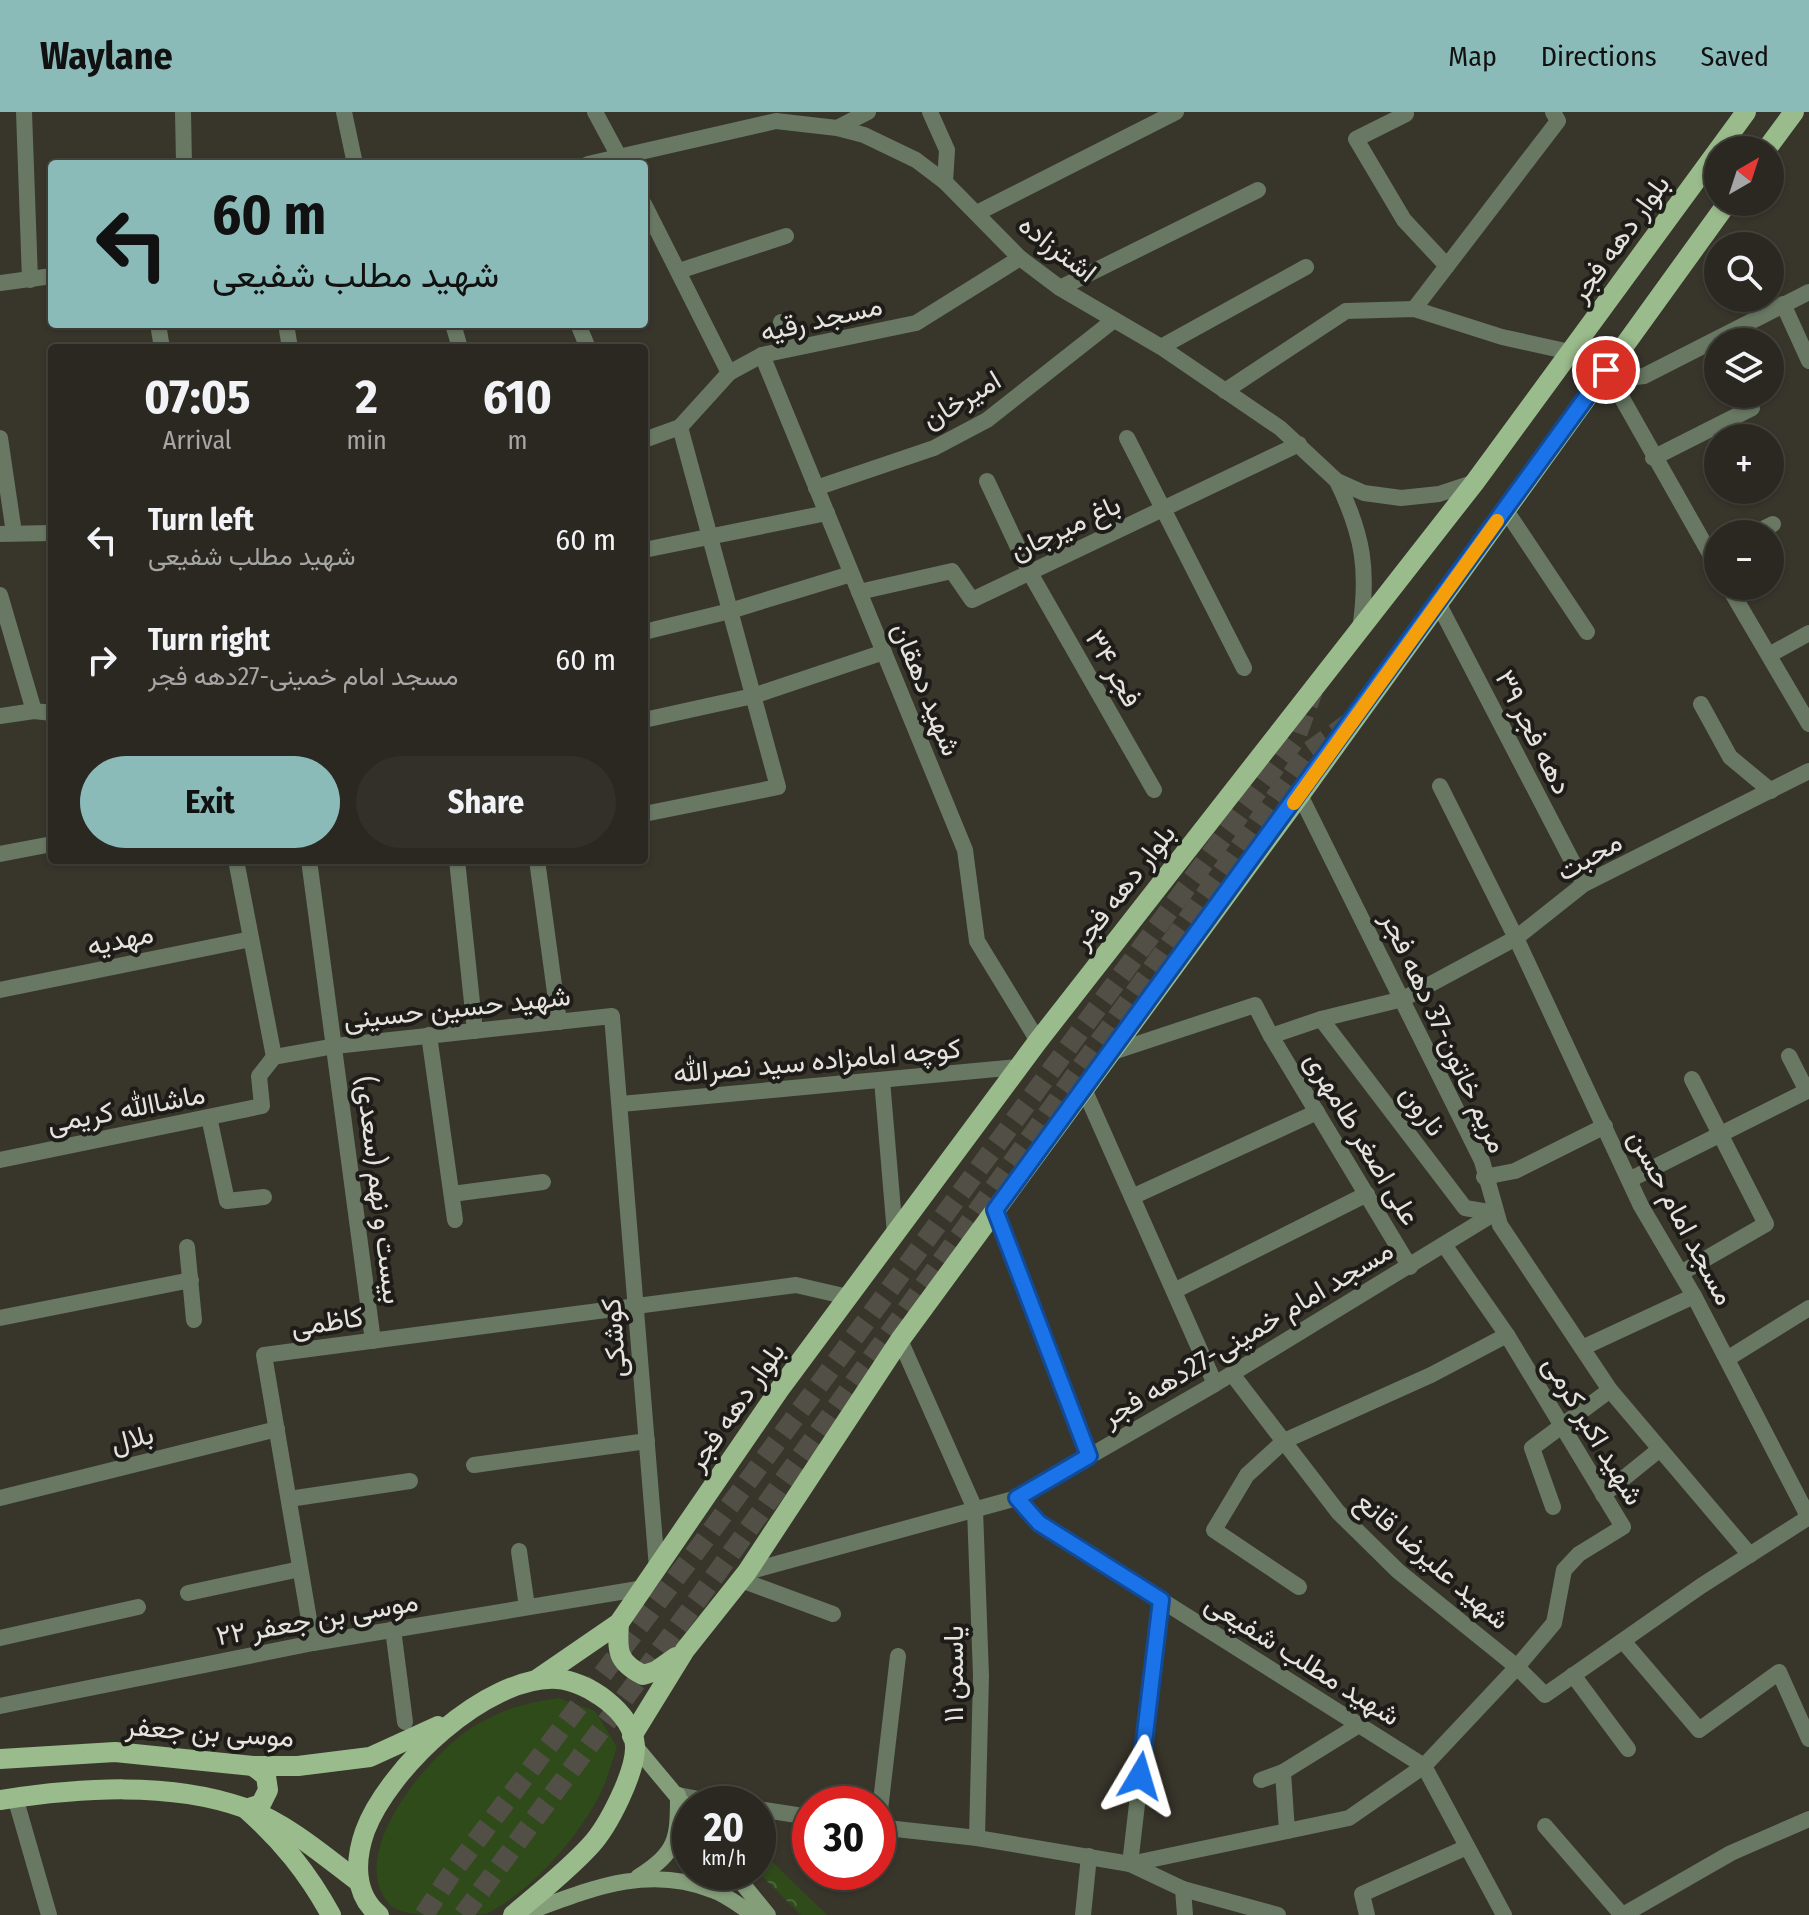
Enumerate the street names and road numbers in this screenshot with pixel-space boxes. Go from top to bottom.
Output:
street label: بلوار دهه فجر [1562,168,1677,310]
street label: اشترزاده [1012,208,1103,290]
street label: مسجد رقیه [757,288,886,350]
street label: امیرخان [916,363,1007,437]
street label: باغ میرجان [1005,488,1126,569]
street label: شهید دهقان [884,618,968,761]
street label: فجر ۳۴ [1077,624,1149,713]
street label: دهه فجر ۳۹ [1487,665,1579,800]
street label: بلوار دهه فجر [1064,817,1183,957]
street label: محبت [1551,825,1628,888]
street label: مریم خاتون-37 دهه فجر [1372,905,1515,1159]
street label: مهدیه [84,916,157,964]
street label: شهید حسین حسینی [342,979,572,1037]
street label: کوچه امامزاده سید نصرالله [672,1031,962,1092]
street label: علی اصغر طامهری [1297,1045,1427,1232]
street label: بیست و نهم (سعدی) [347,1074,410,1306]
street label: ماشاالله کریمی [44,1077,208,1141]
street label: نارون [1392,1078,1453,1143]
street label: مسجد امام حسن [1620,1124,1742,1311]
street label: مسجد امام خمینی-27دهه فجر [1095,1233,1400,1436]
street label: کوشکی [594,1297,634,1379]
street label: کاظمی [289,1300,365,1343]
street label: بلوار دهه فجر [679,1336,792,1478]
street label: شهید اکبر کرمی [1535,1350,1651,1511]
street label: بلال [107,1417,157,1460]
street label: شهید علیرضا قانع [1347,1485,1516,1638]
street label: موسی بن جعفر ۲۲ [213,1584,421,1653]
street label: شهید مطلب شفیعی [1199,1586,1406,1733]
street label: یاسمن ۱۱ [937,1625,970,1723]
street label: موسی بن جعفر [124,1709,295,1755]

